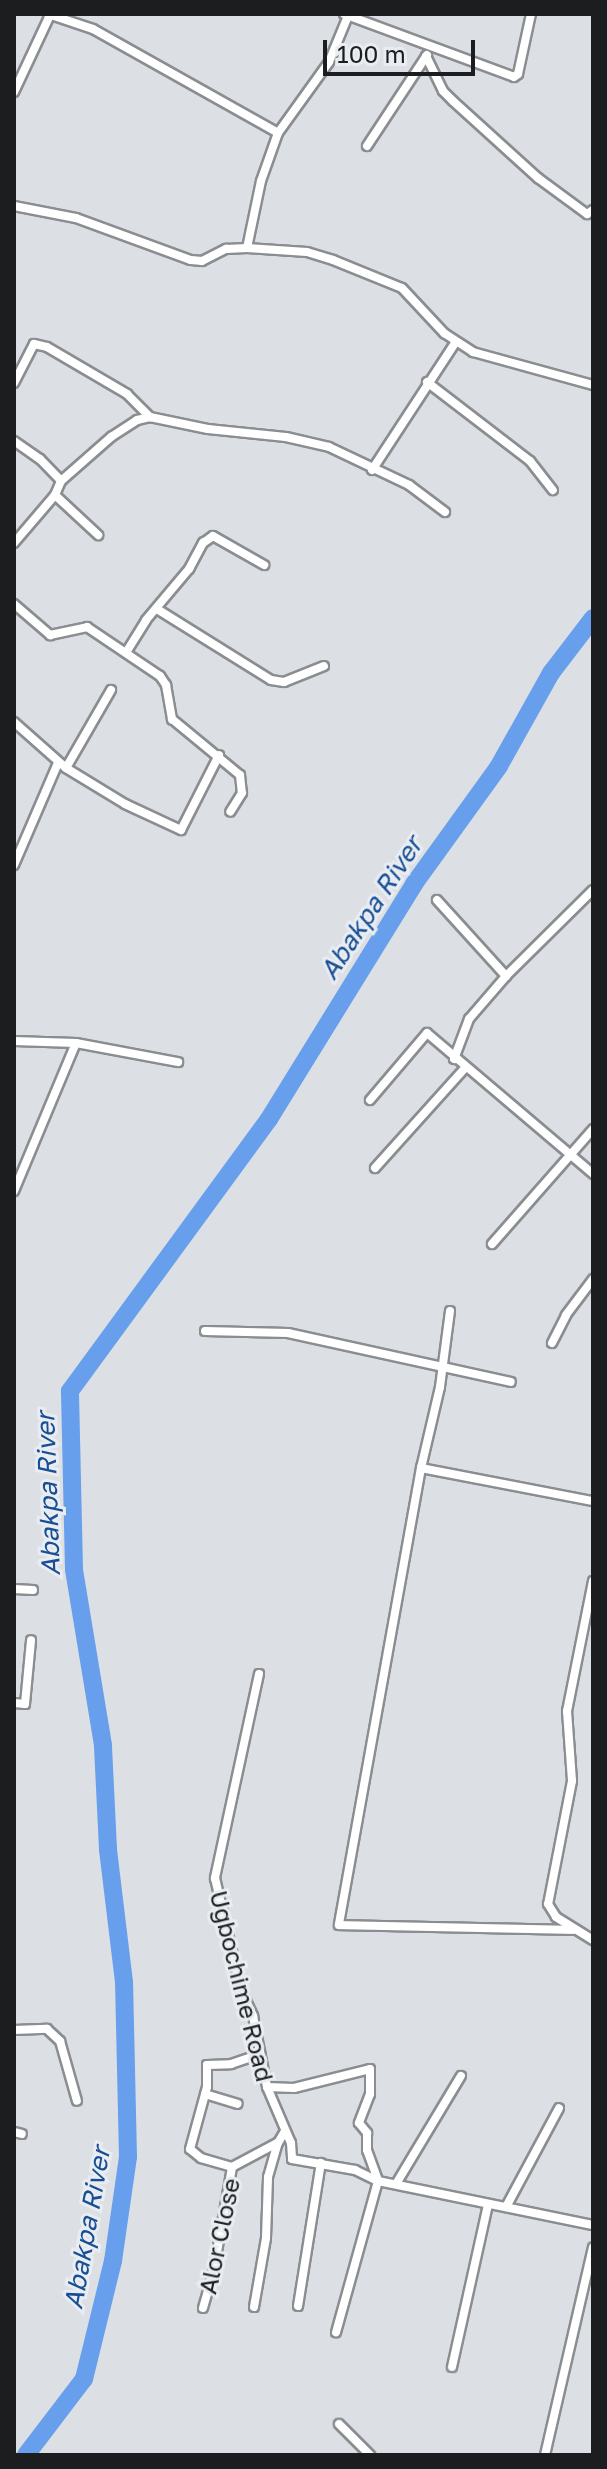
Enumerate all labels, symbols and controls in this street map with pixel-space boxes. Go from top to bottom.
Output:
scale bar [327,24,479,74]
text: 100 m [337,39,406,68]
water label: Abakpa River [313,831,429,985]
water label: Abakpa River [30,1412,66,1576]
street label: Ugbochime Road [204,1888,280,2084]
water label: Abakpa River [57,2145,117,2311]
street label: Alor Close [193,2175,245,2297]

